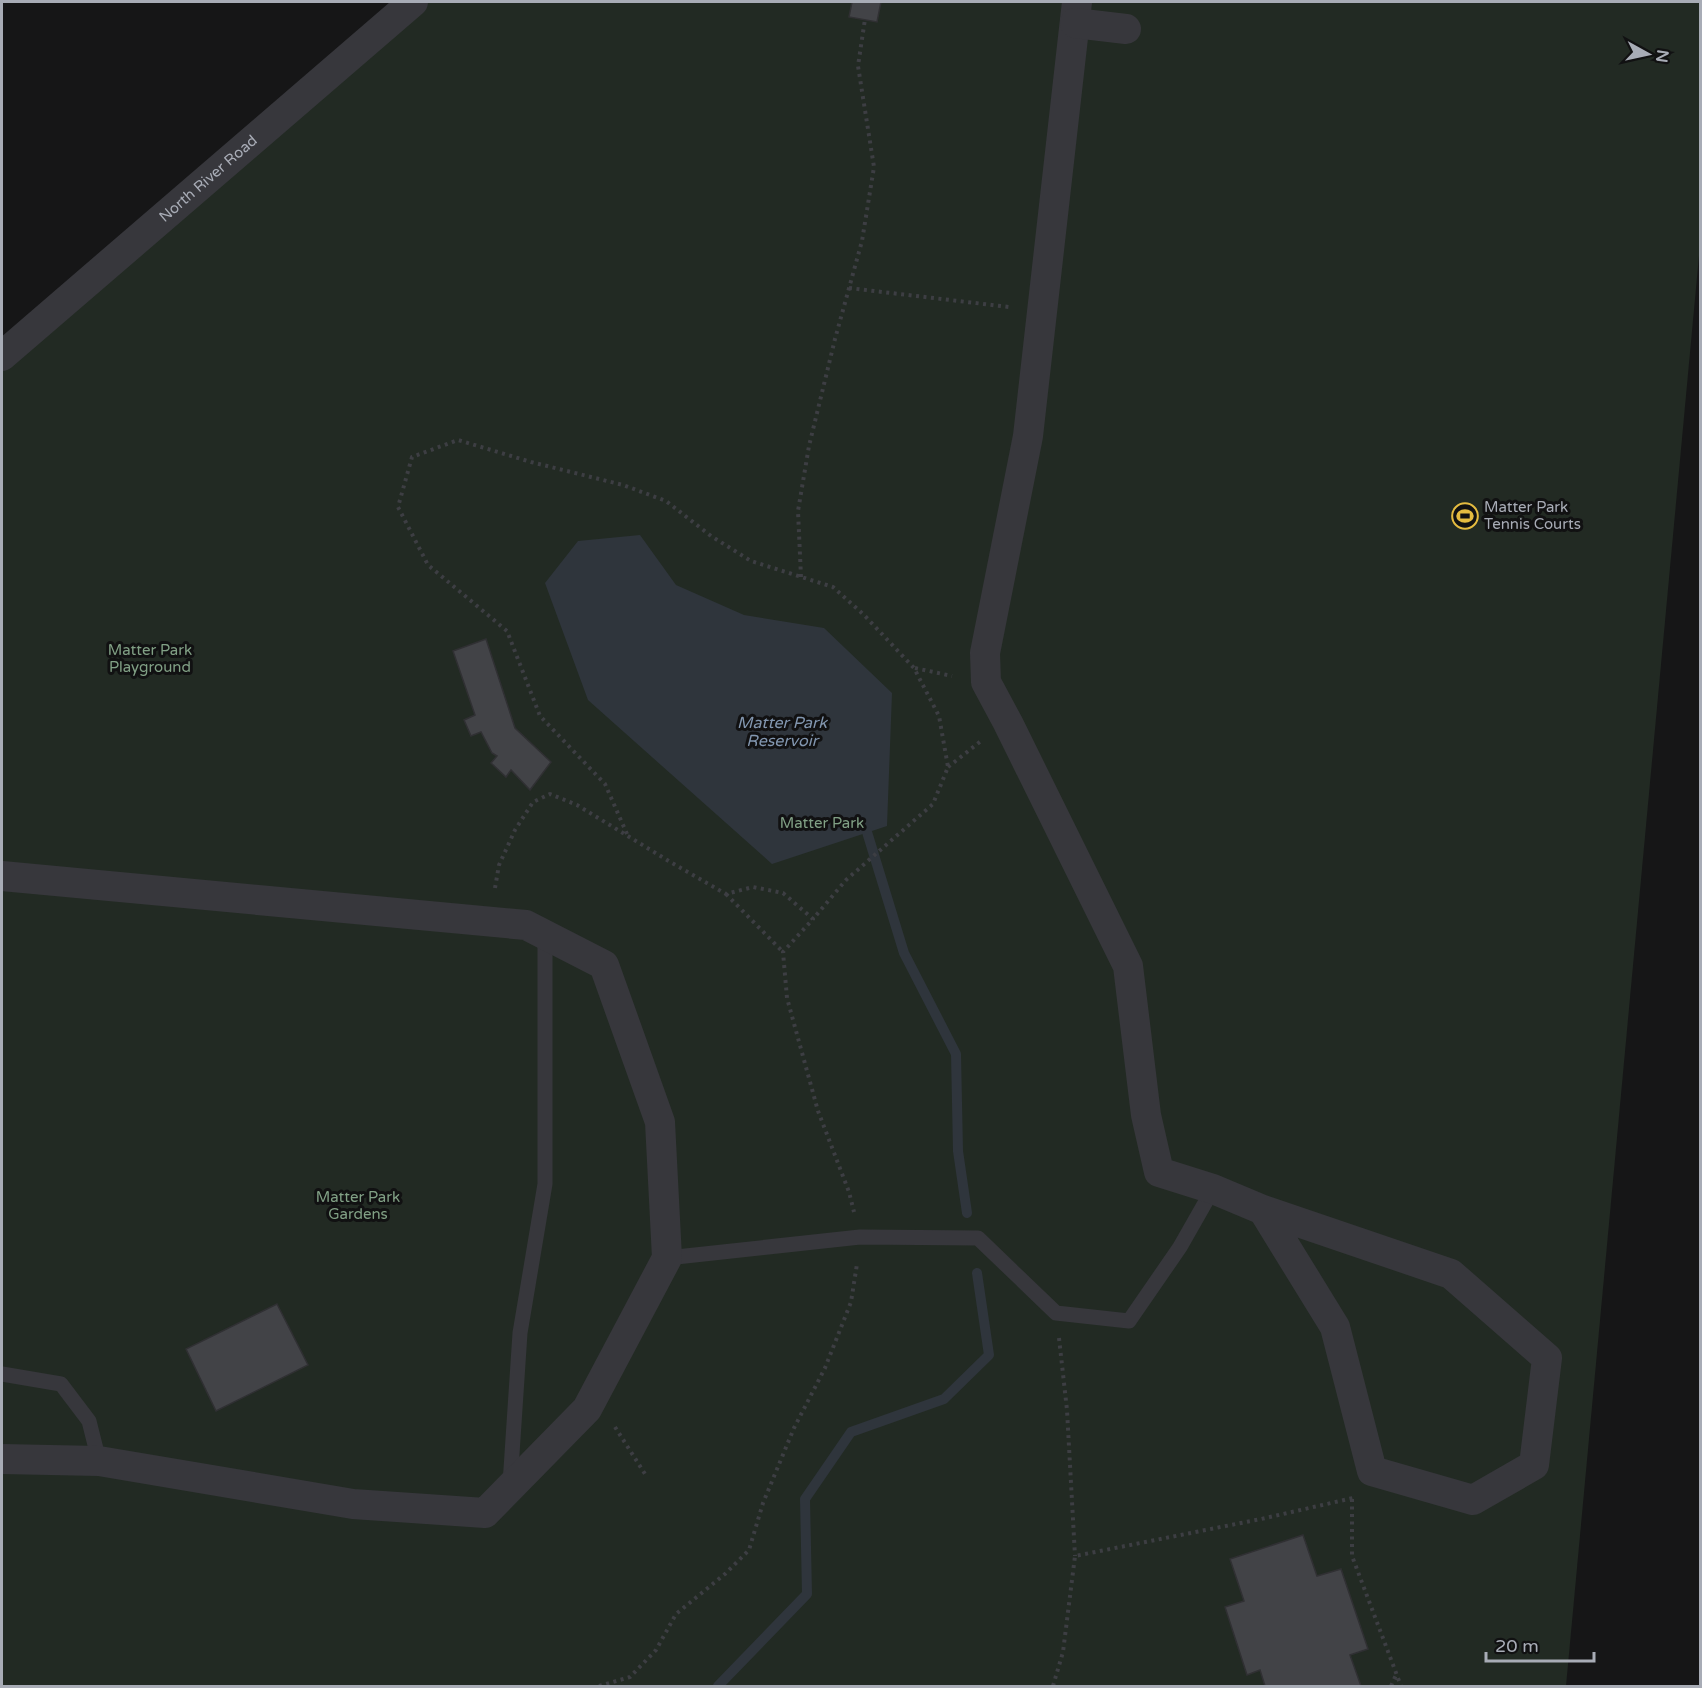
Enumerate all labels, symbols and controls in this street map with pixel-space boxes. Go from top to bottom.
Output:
north arrow [1618,24,1678,84]
text: N [1651,48,1673,64]
street label: North River Road [155,131,261,226]
place label: Matter Park Tennis Courts [1484,498,1581,533]
sports icon: Matter Park Tennis Courts [1450,501,1480,531]
park label: Matter Park Playground [108,641,192,676]
water label: Matter Park Reservoir [737,713,828,751]
park label: Matter Park [780,814,864,832]
park label: Matter Park Gardens [316,1188,400,1223]
scale bar [1486,1625,1594,1663]
text: 20 m [1495,1635,1539,1657]

